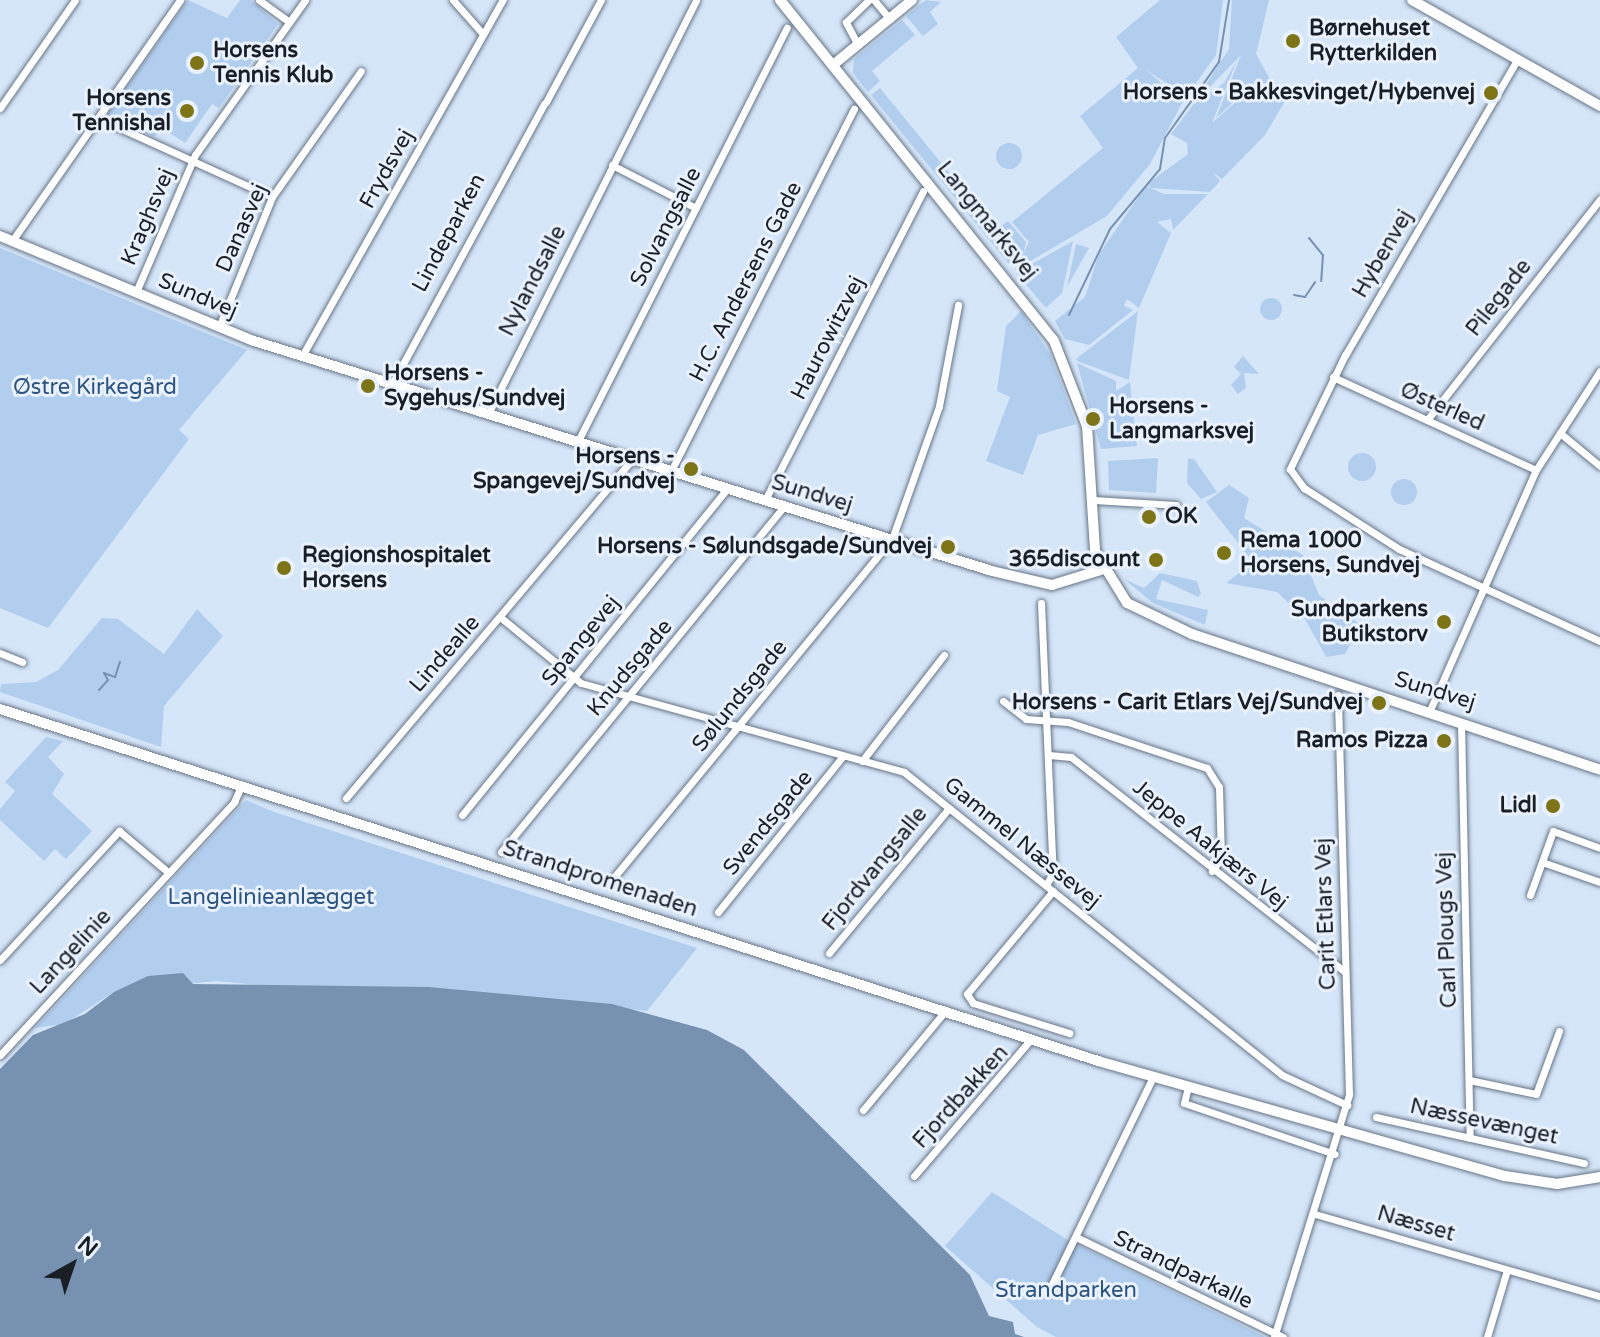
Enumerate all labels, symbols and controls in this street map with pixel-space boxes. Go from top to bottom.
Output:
place label: Børnehuset Rytterkilden [1309,15,1437,66]
marker: Børnehuset Rytterkilden [1284,32,1302,50]
place label: Horsens Tennis Klub [213,37,333,88]
marker: Horsens Tennis Klub [188,54,206,72]
place label: Horsens - Bakkesvinget/Hybenvej [1123,80,1475,106]
marker: Horsens - Bakkesvinget/Hybenvej [1482,84,1500,102]
place label: Horsens Tennishal [72,85,171,136]
marker: Horsens Tennishal [178,102,196,120]
street label: Frydsvej [354,125,420,213]
street label: Langmarksvej [931,156,1043,286]
street label: Solvangsalle [625,163,707,291]
street label: Kraghsvej [116,165,180,269]
street label: Lindeparken [407,169,491,297]
street label: H.C. Andersens Gade [684,178,808,386]
street label: Danasvej [211,179,273,277]
street label: Hybenvej [1347,205,1419,303]
street label: Nylandsalle [494,221,572,341]
street label: Pilegade [1461,254,1537,342]
street label: Sundvej [154,268,242,324]
street label: Haurowitzvej [786,272,870,404]
place label: Horsens - Sygehus/Sundvej [384,360,565,412]
park label: Østre Kirkegård [13,375,177,401]
marker: Horsens - Sygehus/Sundvej [359,377,377,395]
street label: Østerled [1396,377,1488,437]
place label: Horsens - Langmarksvej [1109,393,1254,444]
marker: Horsens - Langmarksvej [1084,410,1102,428]
place label: Horsens - Spangevej/Sundvej [473,443,675,494]
marker: Horsens - Spangevej/Sundvej [682,460,700,478]
street label: Sundvej [768,469,856,519]
place label: OK [1165,504,1198,530]
marker: OK [1140,508,1158,526]
place label: Rema 1000 Horsens, Sundvej [1240,527,1420,578]
place label: Horsens - Sølundsgade/Sundvej [597,534,932,560]
marker: Horsens - Sølundsgade/Sundvej [939,538,957,556]
place label: Regionshospitalet Horsens [302,542,491,594]
marker: Rema 1000 Horsens, Sundvej [1215,544,1233,562]
place label: 365discount [1009,547,1140,573]
marker: 365discount [1147,551,1165,569]
marker: Regionshospitalet Horsens [273,557,295,579]
street label: Spangevej [537,590,625,692]
place label: Sundparkens Butikstorv [1291,596,1428,648]
street label: Lindealle [404,610,486,698]
marker: Sundparkens Butikstorv [1435,613,1453,631]
street label: Knudsgade [582,614,678,722]
street label: Sølundsgade [687,635,793,757]
street label: Sundvej [1391,666,1479,716]
place label: Horsens - Carit Etlars Vej/Sundvej [1012,690,1363,716]
marker: Horsens - Carit Etlars Vej/Sundvej [1370,694,1388,712]
place label: Ramos Pizza [1296,728,1428,754]
marker: Ramos Pizza [1435,732,1453,750]
street label: Svendsgade [718,765,818,881]
street label: Gammel Næssevej [938,772,1106,914]
street label: Jeppe Aakjærs Vej [1127,774,1293,916]
place label: Lidl [1499,793,1537,819]
marker: Lidl [1544,797,1562,815]
street label: Fjordvangsalle [817,802,933,936]
street label: Strandpromenaden [499,835,701,923]
street label: Carit Etlars Vej [1310,837,1342,991]
street label: Carl Plougs Vej [1431,851,1463,1009]
park label: Langelinieanlægget [168,885,374,911]
street label: Langelinie [25,904,117,1000]
street label: Fjordbakken [908,1040,1014,1154]
street label: Næssevænget [1407,1093,1561,1151]
street label: Næsset [1374,1200,1458,1248]
north arrow [32,1225,112,1305]
street label: Strandparkalle [1109,1225,1257,1315]
text: N [72,1231,103,1262]
park label: Strandparken [995,1278,1137,1304]

